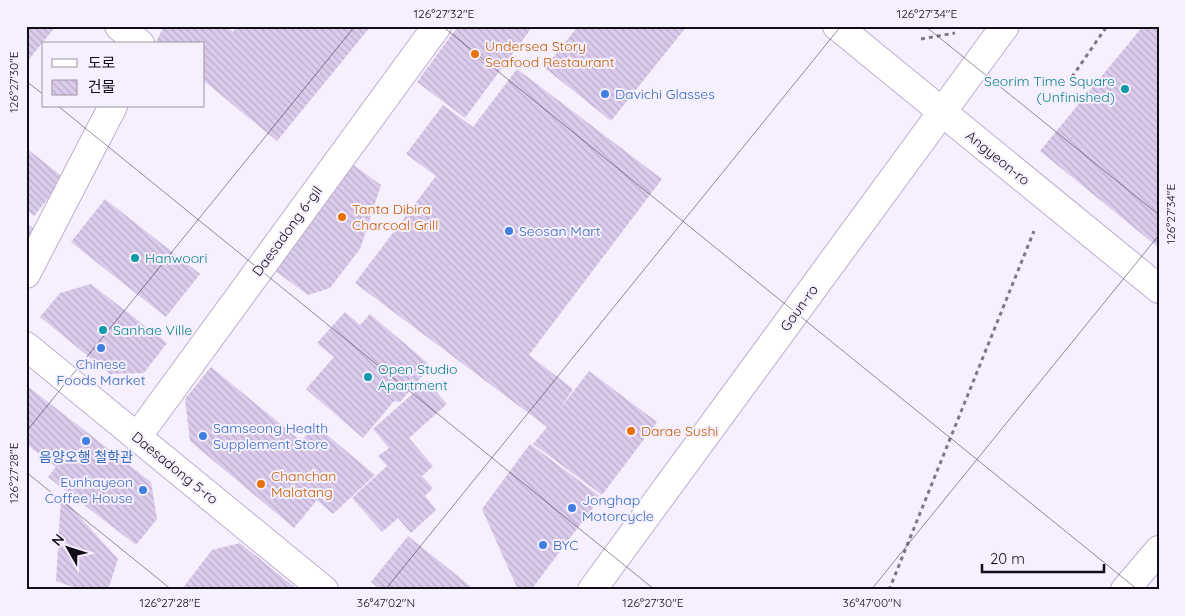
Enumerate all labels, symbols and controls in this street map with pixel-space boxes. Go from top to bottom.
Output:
text: 126°27'32"E [414,6,475,21]
text: 126°27'34"E [897,6,957,21]
place label: Undersea Story Seafood Restaurant [485,37,615,71]
legend [42,42,205,108]
marker: Undersea Story Seafood Restaurant [469,48,481,60]
text: 126°27'30"E [6,51,21,113]
text: 도로 [88,53,116,72]
place label: Seorim Time Square (Unfinished) [984,72,1115,106]
text: 건물 [88,77,116,96]
marker: Seorim Time Square (Unfinished) [1119,83,1131,95]
place label: Davichi Glasses [615,85,715,103]
marker: Davichi Glasses [599,88,611,100]
street label: Angyeon-ro [962,127,1034,189]
street label: Daesadong 6-gil [248,182,326,280]
text: 126°27'34"E [1163,184,1178,244]
place label: Tanta Dibira Charcoal Grill [352,200,438,234]
marker: Tanta Dibira Charcoal Grill [336,211,348,223]
place label: Seosan Mart [519,222,601,240]
marker: Seosan Mart [503,225,515,237]
place label: Hanwoori [145,249,207,267]
marker: Hanwoori [129,252,141,264]
street label: Goun-ro [776,281,822,335]
place label: Sanhae Ville [113,321,192,339]
marker: Sanhae Ville [97,324,109,336]
marker: Chinese Foods Market [95,342,107,354]
place label: Chinese Foods Market [57,355,146,389]
place label: Open Studio Apartment [378,360,458,394]
marker: Open Studio Apartment [362,371,374,383]
place label: Samseong Health Supplement Store [213,419,328,453]
place label: Darae Sushi [641,422,718,440]
marker: Darae Sushi [625,425,637,437]
street label: Daesadong 5-ro [128,428,222,508]
marker: Samseong Health Supplement Store [197,430,209,442]
marker: 음양오행 철학관 [80,435,92,447]
text: 126°27'28"E [6,442,21,503]
place label: 음양오행 철학관 [39,448,133,466]
place label: Chanchan Malatang [271,467,336,501]
place label: Eunhayeon Coffee House [45,473,133,507]
marker: Chanchan Malatang [255,478,267,490]
marker: Eunhayeon Coffee House [137,484,149,496]
place label: Jonghap Motorcycle [582,491,654,525]
marker: Jonghap Motorcycle [566,502,578,514]
north arrow [42,524,92,574]
text: N [48,530,68,549]
place label: BYC [553,536,578,554]
marker: BYC [537,539,549,551]
scale bar [982,541,1105,573]
text: 20 m [990,549,1025,568]
text: 126°27'28"E [140,595,201,610]
text: 36°47'02"N [357,595,415,610]
text: 126°27'30"E [622,595,684,610]
text: 36°47'00"N [843,595,901,610]

